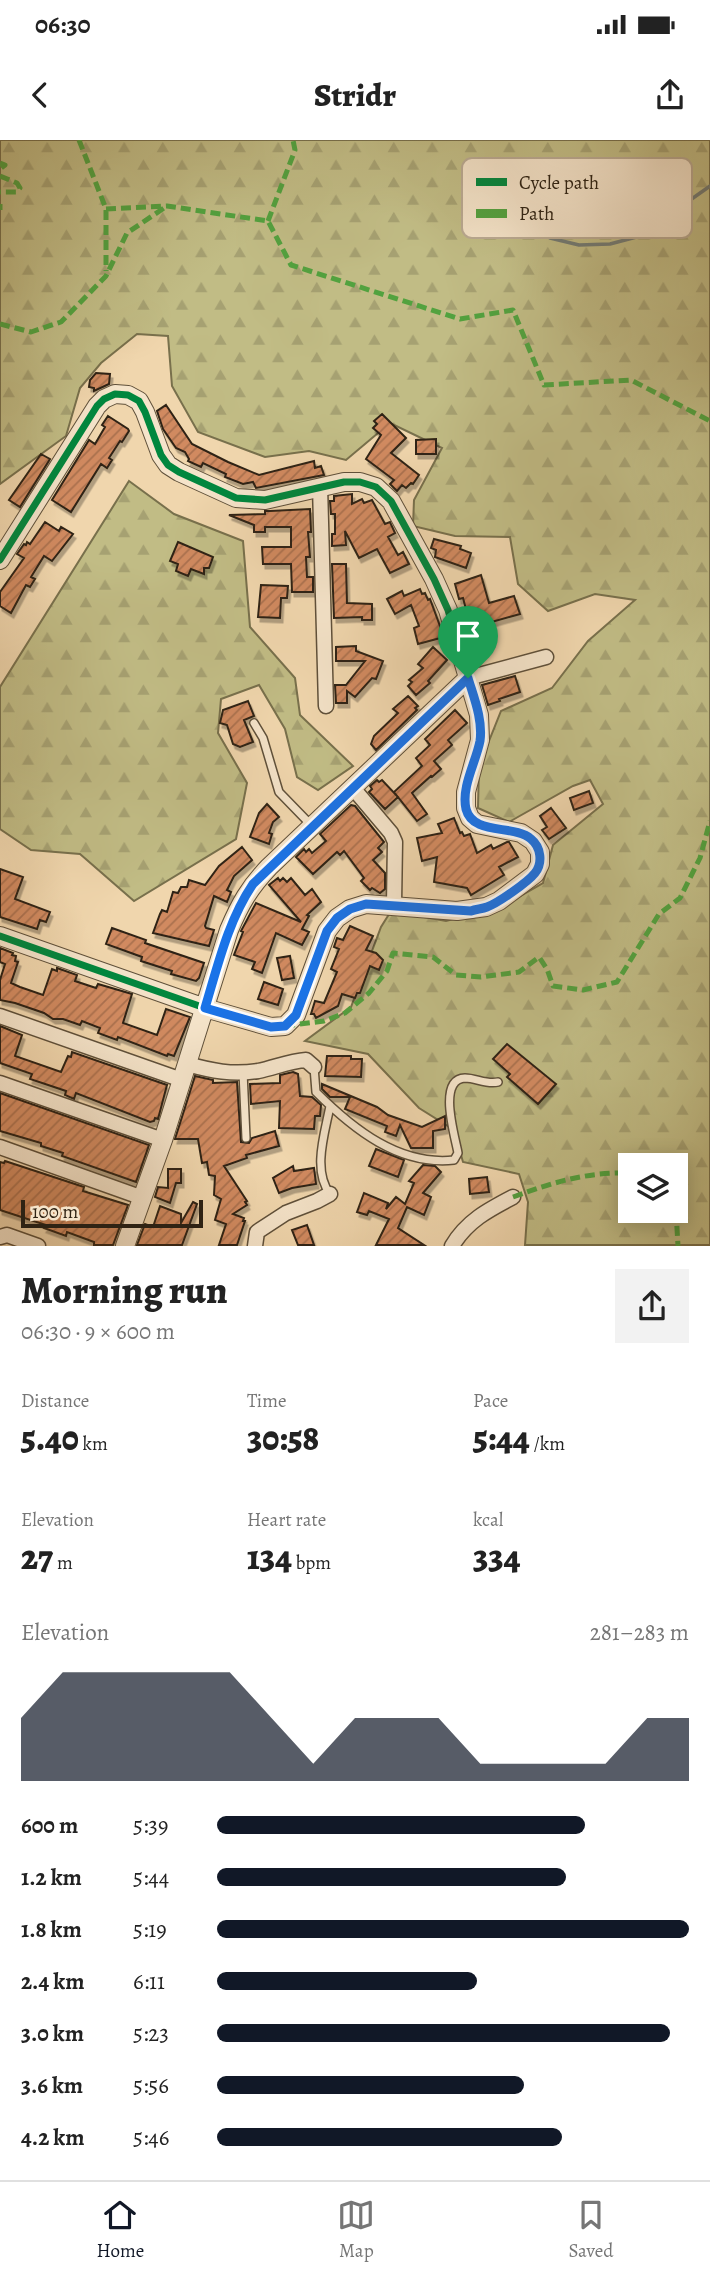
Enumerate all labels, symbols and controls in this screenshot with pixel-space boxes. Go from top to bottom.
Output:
text: 06:30 [35,7,91,42]
text: Stridr [314,73,396,117]
icon: back [21,76,59,114]
icon: share [651,76,689,114]
legend [462,158,692,238]
text: Cycle path [519,170,599,196]
text: Path [519,201,554,227]
pin [438,606,498,678]
icon: arrive [449,617,487,655]
map controls [618,1153,688,1223]
button: layers [618,1153,688,1223]
scale bar [21,1196,203,1228]
text: 100 m [32,1199,78,1225]
text: Morning run [21,1264,228,1316]
button: share [615,1269,689,1343]
text: 06:30 · 9 × 600 m [21,1316,175,1347]
text: Distance [21,1388,89,1414]
text: Time [247,1388,286,1414]
text: Pace [473,1388,508,1414]
text: 5.40 [21,1414,79,1462]
text: 30:58 [247,1414,319,1462]
text: 5:44 [473,1414,530,1462]
text: km [79,1431,108,1457]
text: /km [530,1431,565,1457]
text: Elevation [21,1507,94,1533]
text: Heart rate [247,1507,326,1533]
text: kcal [473,1507,503,1533]
text: 27 [21,1533,53,1581]
text: 134 [247,1533,292,1581]
text: 334 [473,1533,520,1581]
text: m [53,1550,73,1576]
text: bpm [292,1550,331,1576]
text: Elevation [21,1617,109,1648]
text: 281–283 m [590,1617,689,1648]
text: 600 m [21,1810,78,1841]
text: 5:39 [133,1810,168,1841]
text: 1.2 km [21,1862,82,1893]
text: 5:44 [133,1862,169,1893]
text: 1.8 km [21,1914,82,1945]
text: 5:19 [133,1914,167,1945]
text: 2.4 km [21,1966,84,1997]
text: 6:11 [133,1966,165,1997]
text: 3.0 km [21,2018,84,2049]
text: 5:23 [133,2018,169,2049]
text: 3.6 km [21,2070,83,2101]
text: 5:56 [133,2070,169,2101]
text: 4.2 km [21,2122,84,2153]
text: 5:46 [133,2122,169,2153]
tab: Home [97,2196,144,2264]
tab: Map [337,2196,375,2264]
tab: Saved [568,2196,613,2264]

